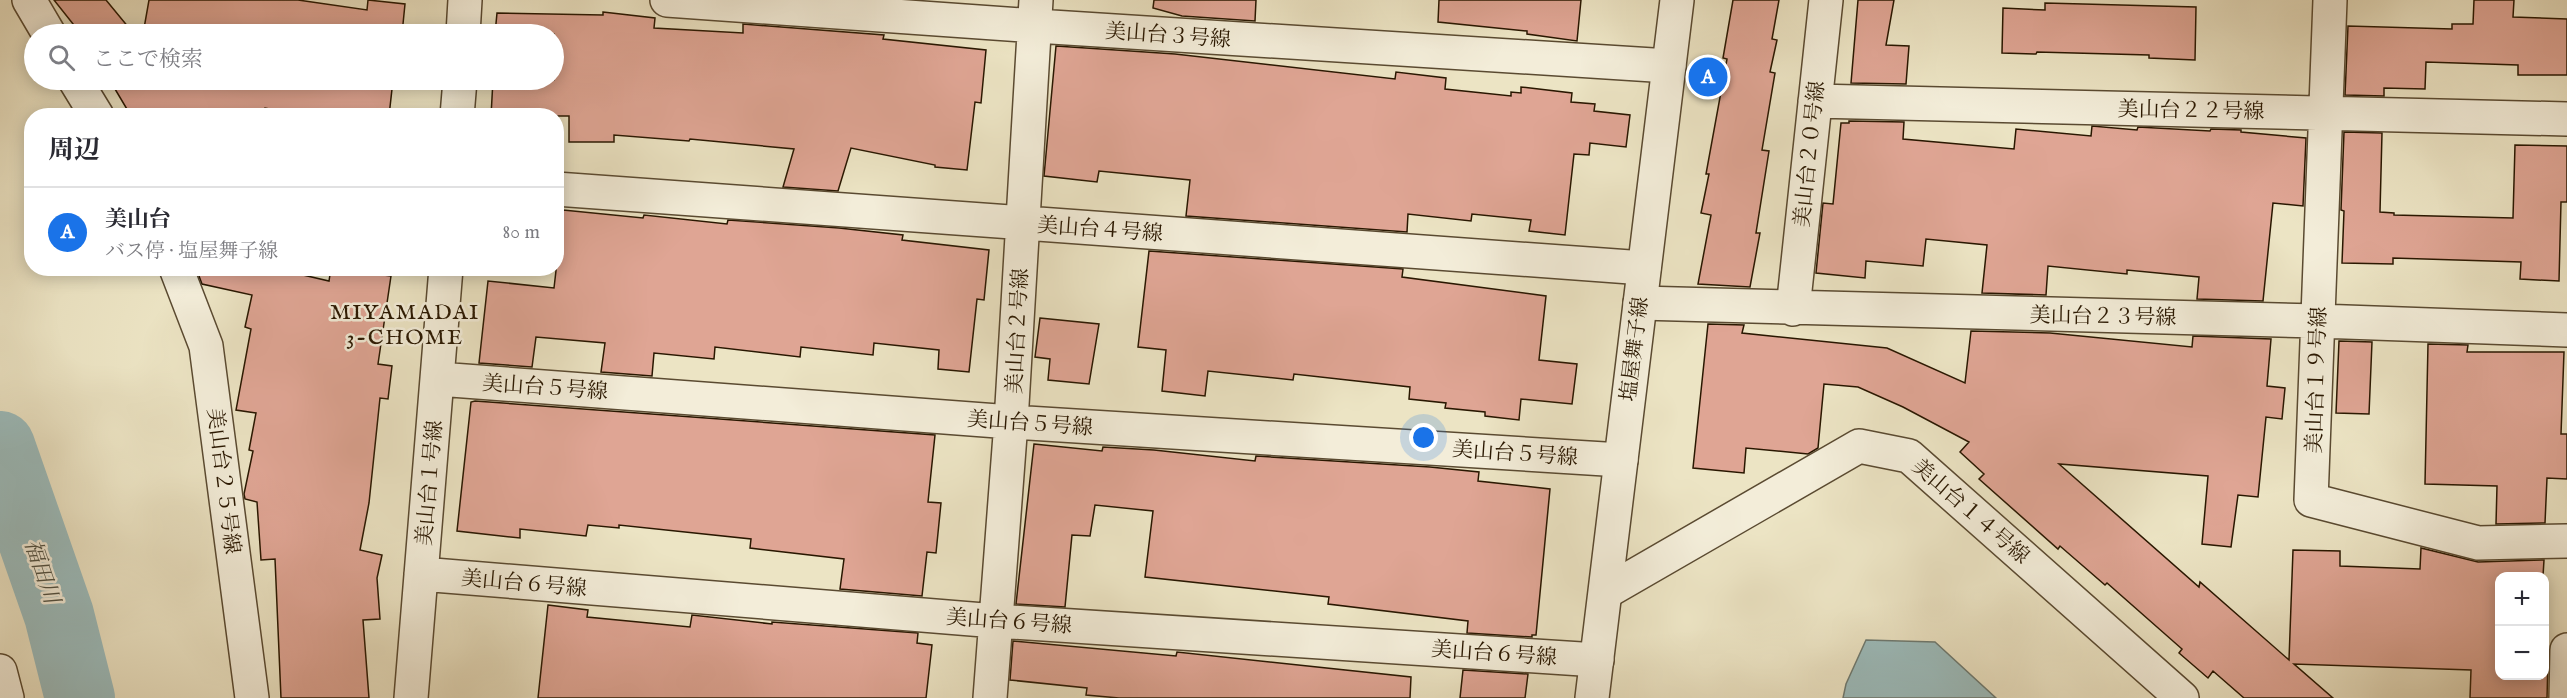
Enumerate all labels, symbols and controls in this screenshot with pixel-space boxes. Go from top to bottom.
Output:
street label: 美山台３号線 [1104,19,1232,54]
search box [24,24,564,90]
icon: search [45,41,78,74]
text: ここで検索 [93,46,203,74]
pin: A [1688,54,1728,100]
street label: 美山台２０号線 [1789,80,1832,229]
street label: 美山台２２号線 [2117,97,2265,126]
text: 周辺 [48,134,100,167]
text: 美山台 [105,206,171,234]
street label: 美山台４号線 [1036,213,1164,248]
text: A [61,220,74,245]
text: 80 m [503,220,540,245]
text: バス停 · 塩屋舞子線 [105,239,278,264]
street label: 美山台２号線 [1002,267,1035,395]
street label: 塩屋舞子線 [1616,295,1655,403]
district label: MIYAMADAI 3-CHOME [330,299,480,352]
street label: 美山台２３号線 [2029,303,2177,332]
street label: 美山台１９号線 [2301,306,2334,454]
street label: 美山台５号線 [481,371,609,406]
street label: 美山台２５号線 [200,407,245,556]
street label: 美山台５号線 [966,407,1094,442]
street label: 美山台１号線 [412,419,449,547]
your location [1409,423,1438,452]
street label: 美山台５号線 [1451,437,1579,472]
street label: 美山台１４号線 [1906,454,2034,571]
water label: 福田川 [17,536,66,609]
street label: 美山台６号線 [460,566,588,603]
map controls [2495,572,2549,680]
button: + [2495,572,2549,626]
street label: 美山台６号線 [945,605,1073,640]
button: − [2495,626,2549,680]
street label: 美山台６号線 [1430,637,1558,672]

